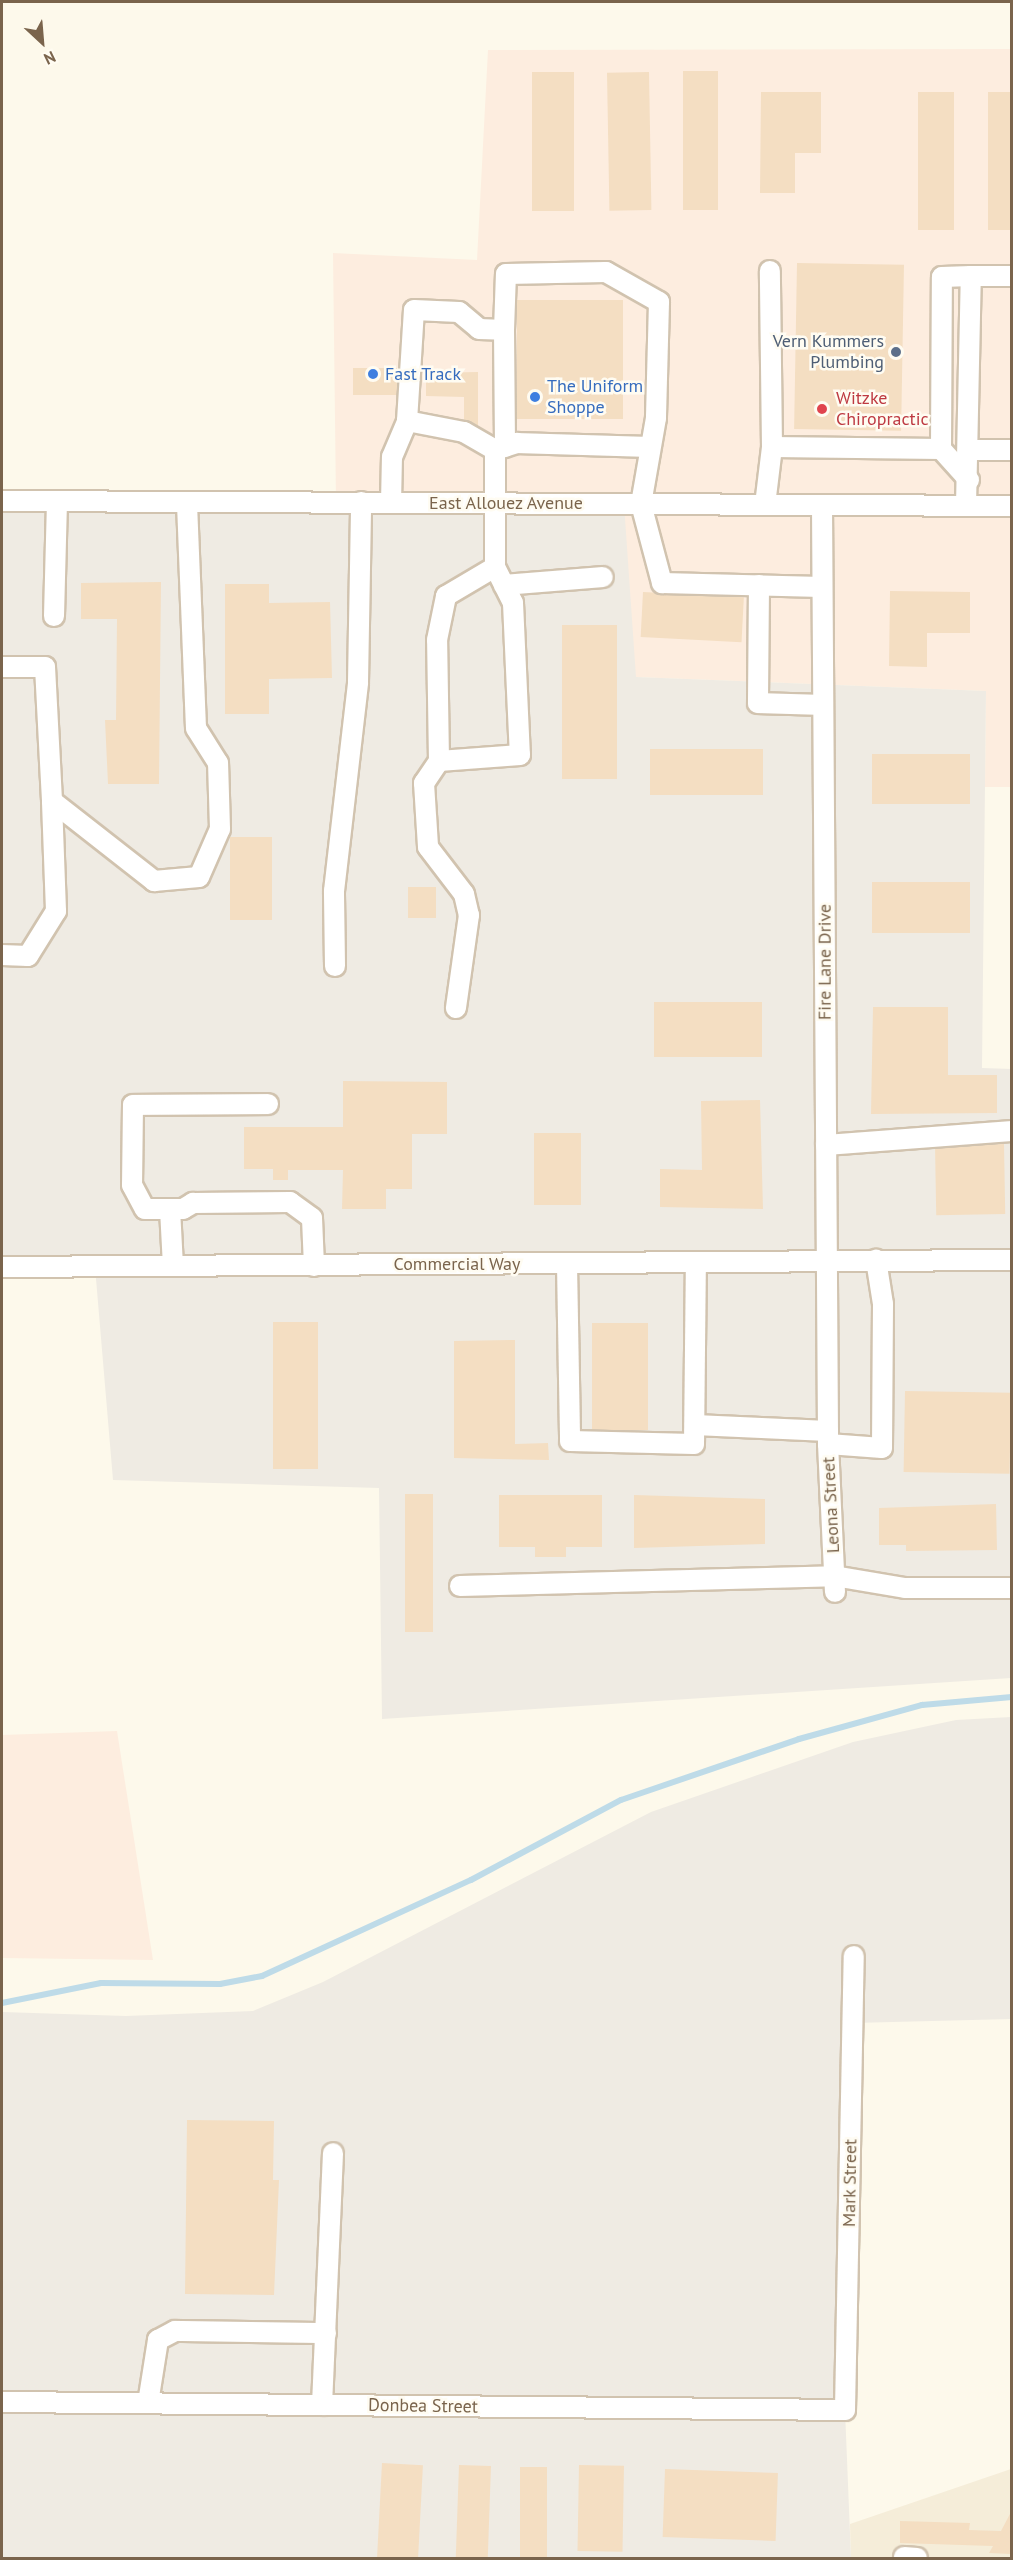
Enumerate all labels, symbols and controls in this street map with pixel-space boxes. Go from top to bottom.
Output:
north arrow [12,12,72,72]
text: N [41,47,59,69]
place label: Vern Kummers Plumbing [773,331,884,374]
marker: Vern Kummers Plumbing [889,345,903,359]
place label: Fast Track [385,363,462,385]
marker: Fast Track [366,367,380,381]
place label: The Uniform Shoppe [547,376,643,418]
place label: Witzke Chiropractic [836,388,929,430]
marker: The Uniform Shoppe [528,390,542,404]
marker: Witzke Chiropractic [813,400,831,418]
street label: East Allouez Avenue [428,492,584,514]
street label: Fire Lane Drive [814,904,836,1020]
street label: Commercial Way [393,1253,521,1275]
street label: Leona Street [818,1456,844,1554]
street label: Mark Street [838,2138,862,2228]
street label: Donbea Street [368,2394,478,2418]

